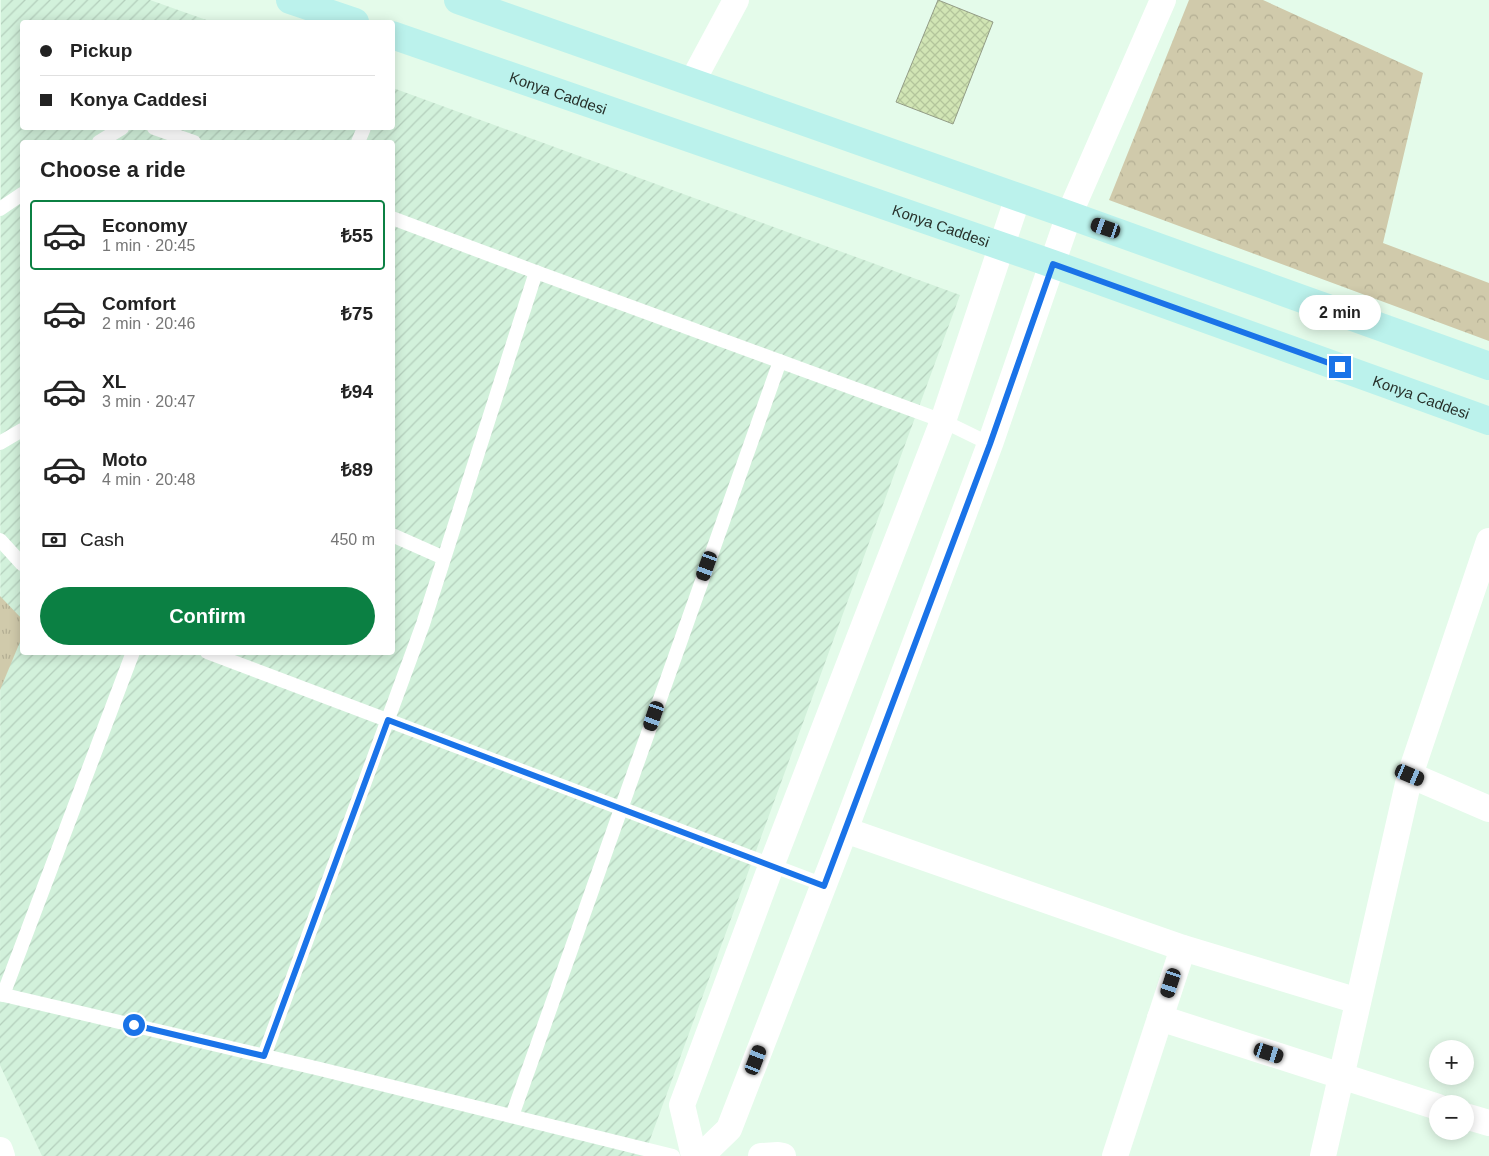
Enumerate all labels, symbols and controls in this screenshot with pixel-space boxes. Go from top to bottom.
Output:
text: Pickup [70,40,132,61]
street label: Konya Caddesi [507,68,609,117]
text: Konya Caddesi [70,89,207,110]
text: Choose a ride [40,157,185,182]
street label: Konya Caddesi [890,201,992,250]
icon: car [42,213,87,258]
text: Economy [102,215,188,236]
car [1089,216,1122,240]
text: ₺55 [341,225,373,246]
text: 1 min · 20:45 [102,237,195,254]
icon: car [42,291,87,336]
text: Comfort [102,293,176,314]
callout: 2 min [1299,294,1381,330]
text: ₺75 [341,303,373,324]
text: 2 min [1319,304,1361,321]
text: 2 min · 20:46 [102,315,195,332]
route end [1329,356,1351,378]
icon: car [42,369,87,414]
text: XL [102,371,126,392]
street label: Konya Caddesi [1371,371,1472,422]
text: ₺94 [341,381,373,402]
text: 3 min · 20:47 [102,393,195,410]
icon: car [42,447,87,492]
text: Moto [102,449,147,470]
text: ₺89 [341,459,373,480]
text: 4 min · 20:48 [102,471,195,488]
icon: cash [40,526,68,554]
text: Cash [80,529,124,550]
text: 450 m [331,531,375,548]
car [694,549,719,583]
button: Confirm [40,587,375,645]
car [642,699,665,733]
car [1393,762,1426,788]
car [1159,966,1182,1000]
route start [123,1014,145,1036]
map controls [1429,1040,1474,1140]
button: + [1429,1040,1474,1085]
car [1252,1041,1285,1065]
car [743,1043,768,1077]
button: − [1429,1095,1474,1140]

